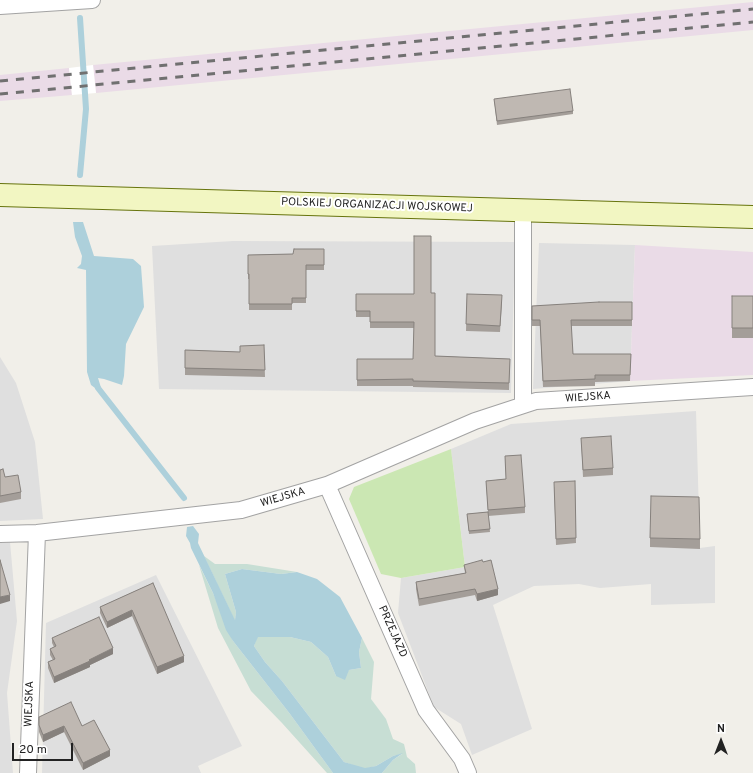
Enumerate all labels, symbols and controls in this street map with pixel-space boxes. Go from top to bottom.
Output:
street label: POLSKIEJ ORGANIZACJI WOJSKOWEJ [281,196,473,216]
street label: WIEJSKA [565,390,611,406]
street label: WIEJSKA [259,485,307,511]
street label: PRZEJAZD [375,604,409,660]
street label: WIEJSKA [23,681,37,727]
north arrow [701,721,741,761]
text: N [717,722,725,736]
scale bar [14,735,75,761]
text: 20 m [19,742,47,758]

